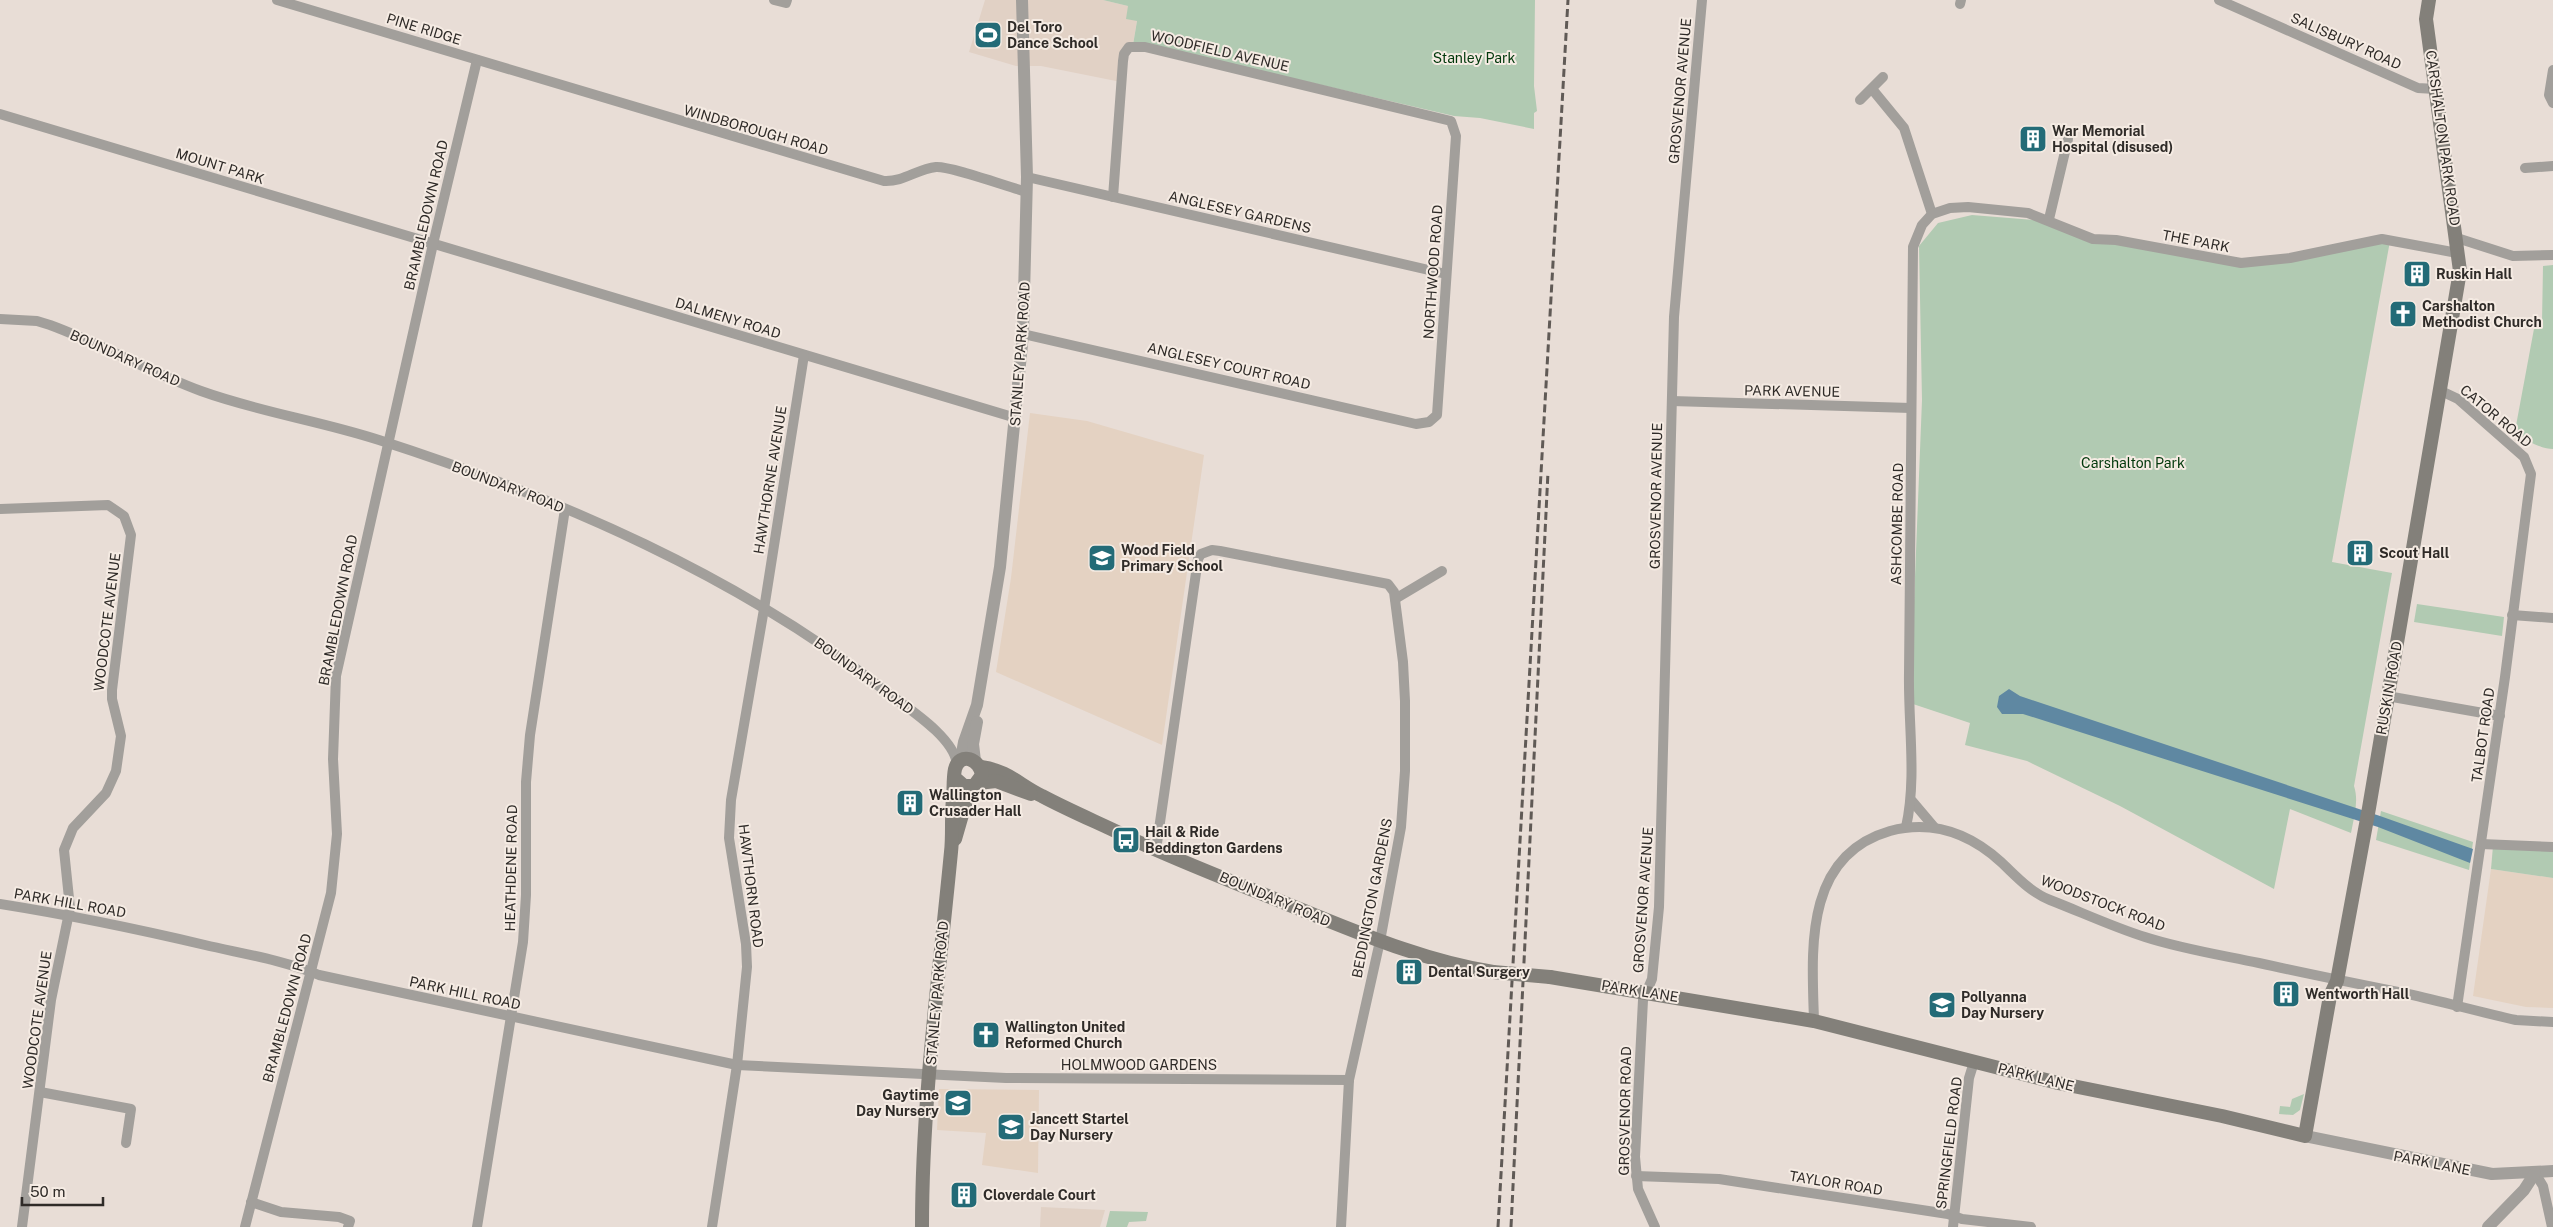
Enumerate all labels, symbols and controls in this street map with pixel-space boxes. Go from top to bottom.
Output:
street label: SALISBURY ROAD [2288,9,2404,73]
street label: PINE RIDGE [385,10,463,48]
street label: GROSVENOR AVENUE [1666,17,1694,165]
place label: Del Toro Dance School [1007,19,1099,51]
sports icon: Del Toro Dance School [973,20,1003,50]
street label: WOODFIELD AVENUE [1149,27,1291,75]
street label: CARSHALTON PARK ROAD [2423,49,2463,227]
park label: Stanley Park [1433,50,1516,66]
street label: WINDBOROUGH ROAD [682,102,830,158]
place label: War Memorial Hospital (disused) [2052,123,2173,155]
building icon: War Memorial Hospital (disused) [2018,124,2048,154]
street label: BRAMBLEDOWN ROAD [401,138,451,292]
street label: MOUNT PARK [174,145,267,187]
street label: ANGLESEY GARDENS [1167,188,1313,236]
street label: NORTHWOOD ROAD [1420,204,1446,340]
street label: THE PARK [2161,227,2231,255]
building icon: Ruskin Hall [2402,259,2432,289]
place label: Ruskin Hall [2436,266,2513,282]
street label: STANLEY PARK ROAD [1007,281,1033,427]
street label: DALMENY ROAD [673,294,783,342]
place label: Carshalton Methodist Church [2422,298,2542,330]
church icon: Carshalton Methodist Church [2388,299,2418,329]
street label: BOUNDARY ROAD [67,327,183,389]
street label: ANGLESEY COURT ROAD [1146,339,1312,393]
street label: CATOR ROAD [2457,381,2535,451]
street label: PARK AVENUE [1744,382,1840,400]
street label: HAWTHORNE AVENUE [750,405,790,555]
street label: GROSVENOR AVENUE [1647,423,1665,569]
park label: Carshalton Park [2081,455,2185,471]
street label: BOUNDARY ROAD [450,458,566,516]
street label: ASHCOMBE ROAD [1888,463,1906,585]
street label: BRAMBLEDOWN ROAD [315,533,361,687]
building icon: Scout Hall [2345,538,2375,568]
place label: Wood Field Primary School [1121,542,1224,574]
school or university icon: Wood Field Primary School [1087,543,1117,573]
place label: Scout Hall [2379,545,2450,561]
street label: WOODCOTE AVENUE [91,552,123,692]
street label: BOUNDARY ROAD [811,635,917,717]
street label: RUSKIN ROAD [2373,640,2405,736]
street label: TALBOT ROAD [2468,687,2498,783]
place label: Wallington Crusader Hall [929,787,1022,819]
building icon: Wallington Crusader Hall [895,788,925,818]
street label: HEATHDENE ROAD [502,804,520,932]
street label: BEDDINGTON GARDENS [1349,817,1395,979]
street label: HAWTHORN ROAD [735,823,767,949]
place label: Hail & Ride Beddington Gardens [1145,824,1283,856]
bus stop icon: Hail & Ride Beddington Gardens [1111,825,1141,855]
street label: GROSVENOR AVENUE [1630,826,1656,974]
street label: BOUNDARY ROAD [1217,868,1333,930]
street label: WOODSTOCK ROAD [2038,872,2168,934]
street label: PARK HILL ROAD [13,885,127,921]
street label: STANLEY PARK ROAD [923,920,951,1066]
street label: BRAMBLEDOWN ROAD [259,932,315,1084]
street label: WOODCOTE AVENUE [19,950,55,1090]
building icon: Dental Surgery [1394,957,1424,987]
place label: Dental Surgery [1428,964,1530,980]
street label: PARK HILL ROAD [408,973,522,1013]
street label: PARK LANE [1600,977,1680,1005]
building icon: Wentworth Hall [2271,979,2301,1009]
place label: Wentworth Hall [2305,986,2410,1002]
place label: Pollyanna Day Nursery [1961,989,2044,1021]
school or university icon: Pollyanna Day Nursery [1927,990,1957,1020]
place label: Wallington United Reformed Church [1005,1019,1125,1051]
church icon: Wallington United Reformed Church [971,1020,1001,1050]
street label: GROSVENOR ROAD [1616,1046,1634,1176]
street label: HOLMWOOD GARDENS [1061,1057,1217,1073]
street label: PARK LANE [1996,1060,2076,1094]
street label: SPRINGFIELD ROAD [1933,1076,1965,1210]
place label: Gaytime Day Nursery [856,1087,939,1119]
school or university icon: Gaytime Day Nursery [943,1088,973,1118]
place label: Jancett Startel Day Nursery [1030,1111,1129,1143]
school or university icon: Jancett Startel Day Nursery [996,1112,1026,1142]
street label: PARK LANE [2392,1148,2472,1178]
street label: TAYLOR ROAD [1788,1168,1884,1198]
scale bar [22,1174,104,1206]
building icon: Cloverdale Court [949,1180,979,1210]
text: 50 m [30,1183,65,1200]
place label: Cloverdale Court [983,1187,1096,1203]

